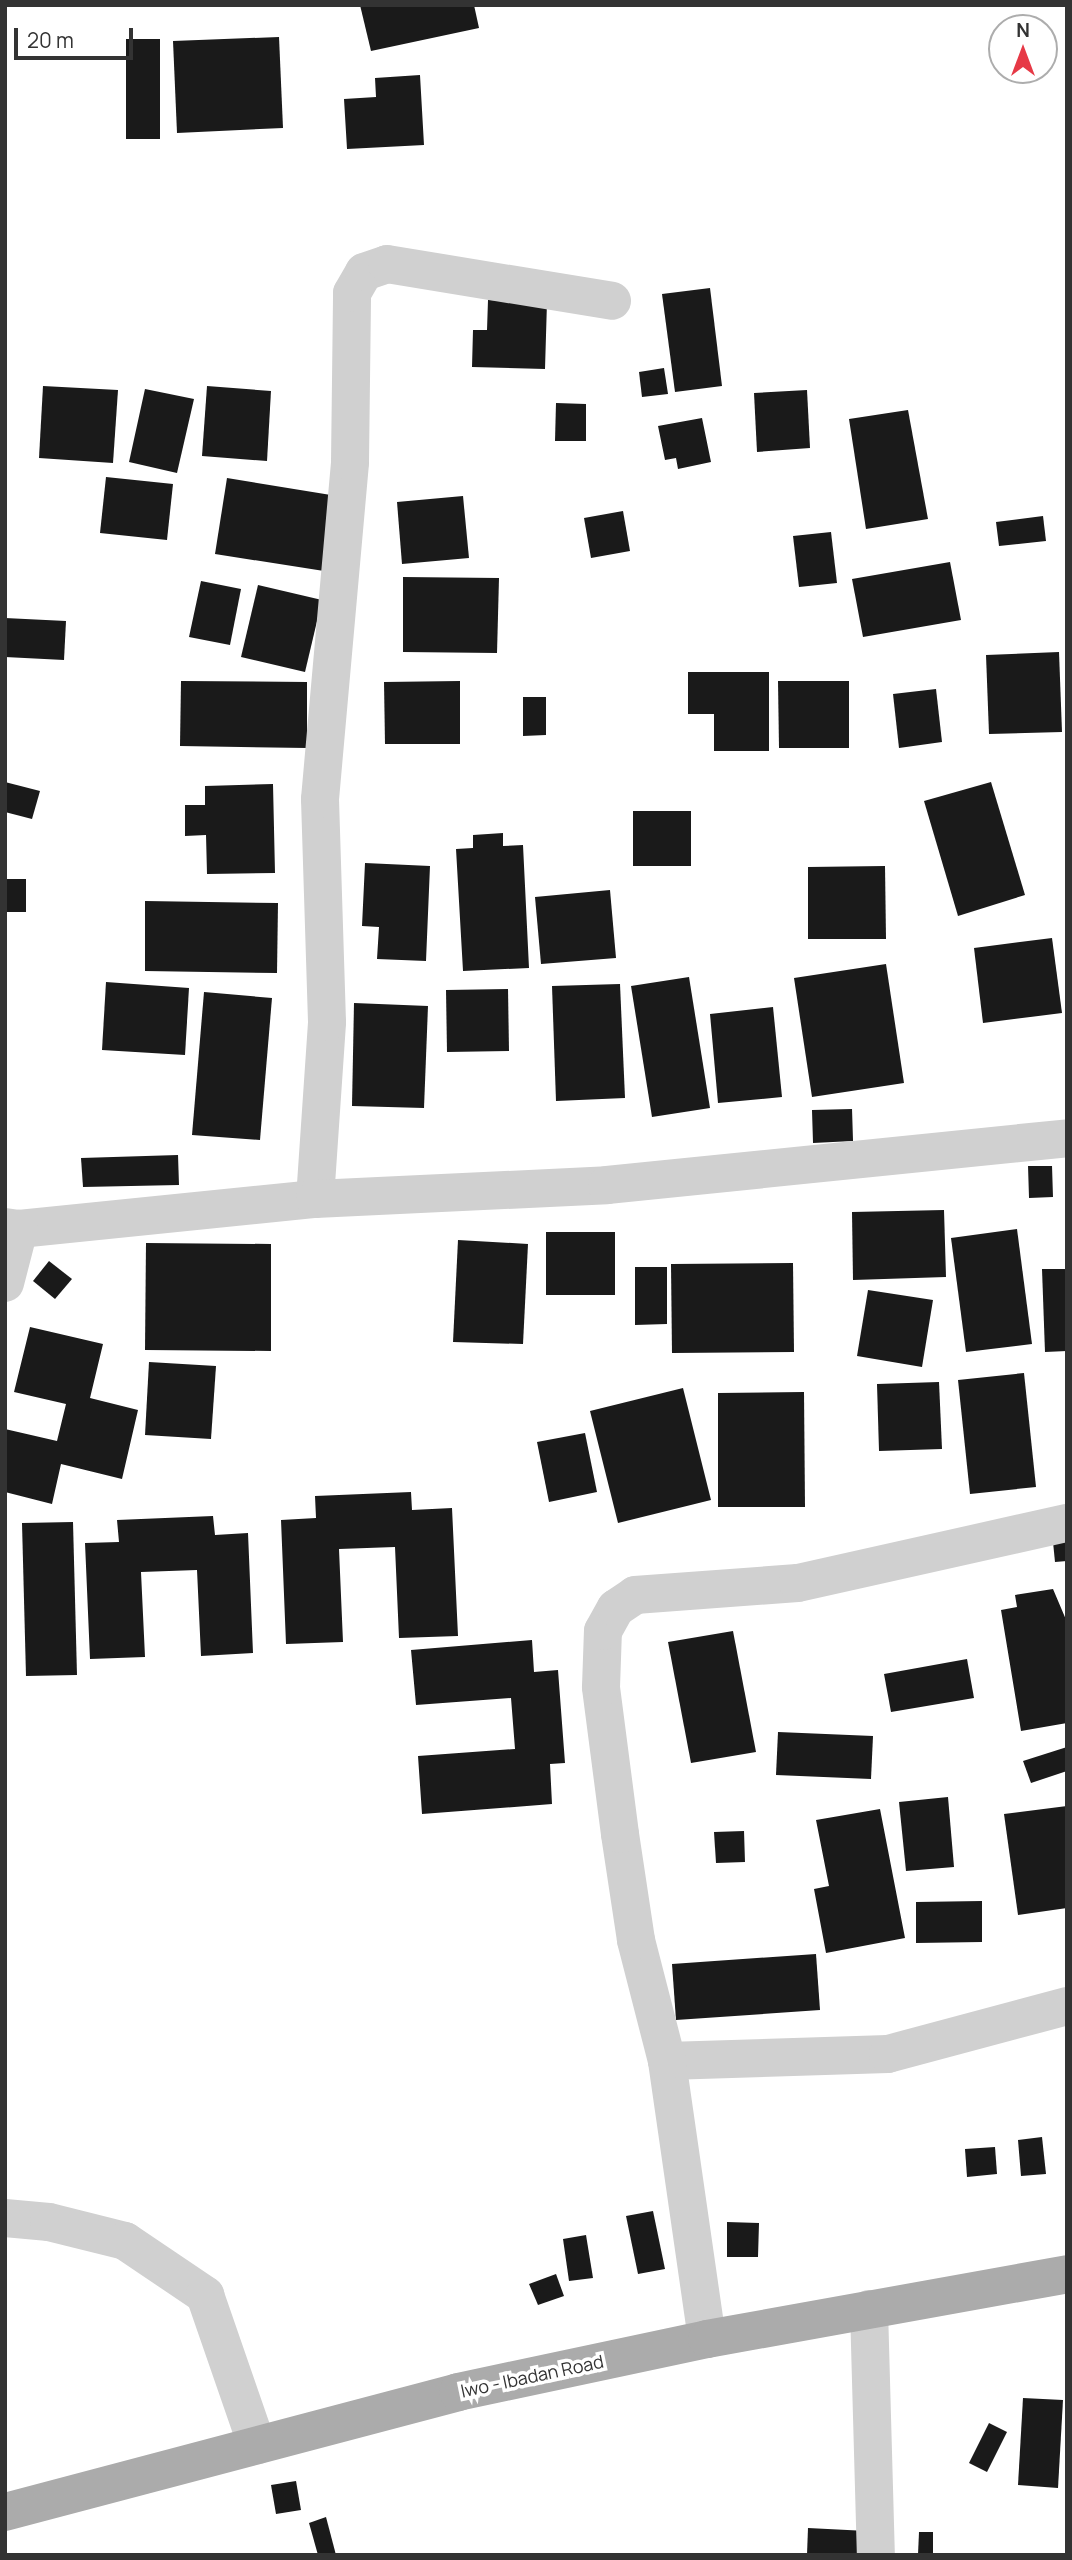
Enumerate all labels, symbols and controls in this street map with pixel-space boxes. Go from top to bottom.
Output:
scale bar [18,14,136,58]
north arrow [988,14,1058,84]
text: N [1016,17,1030,43]
text: 20 m [27,26,74,54]
street label: Iwo - Ibadan Road [459,2350,605,2402]

